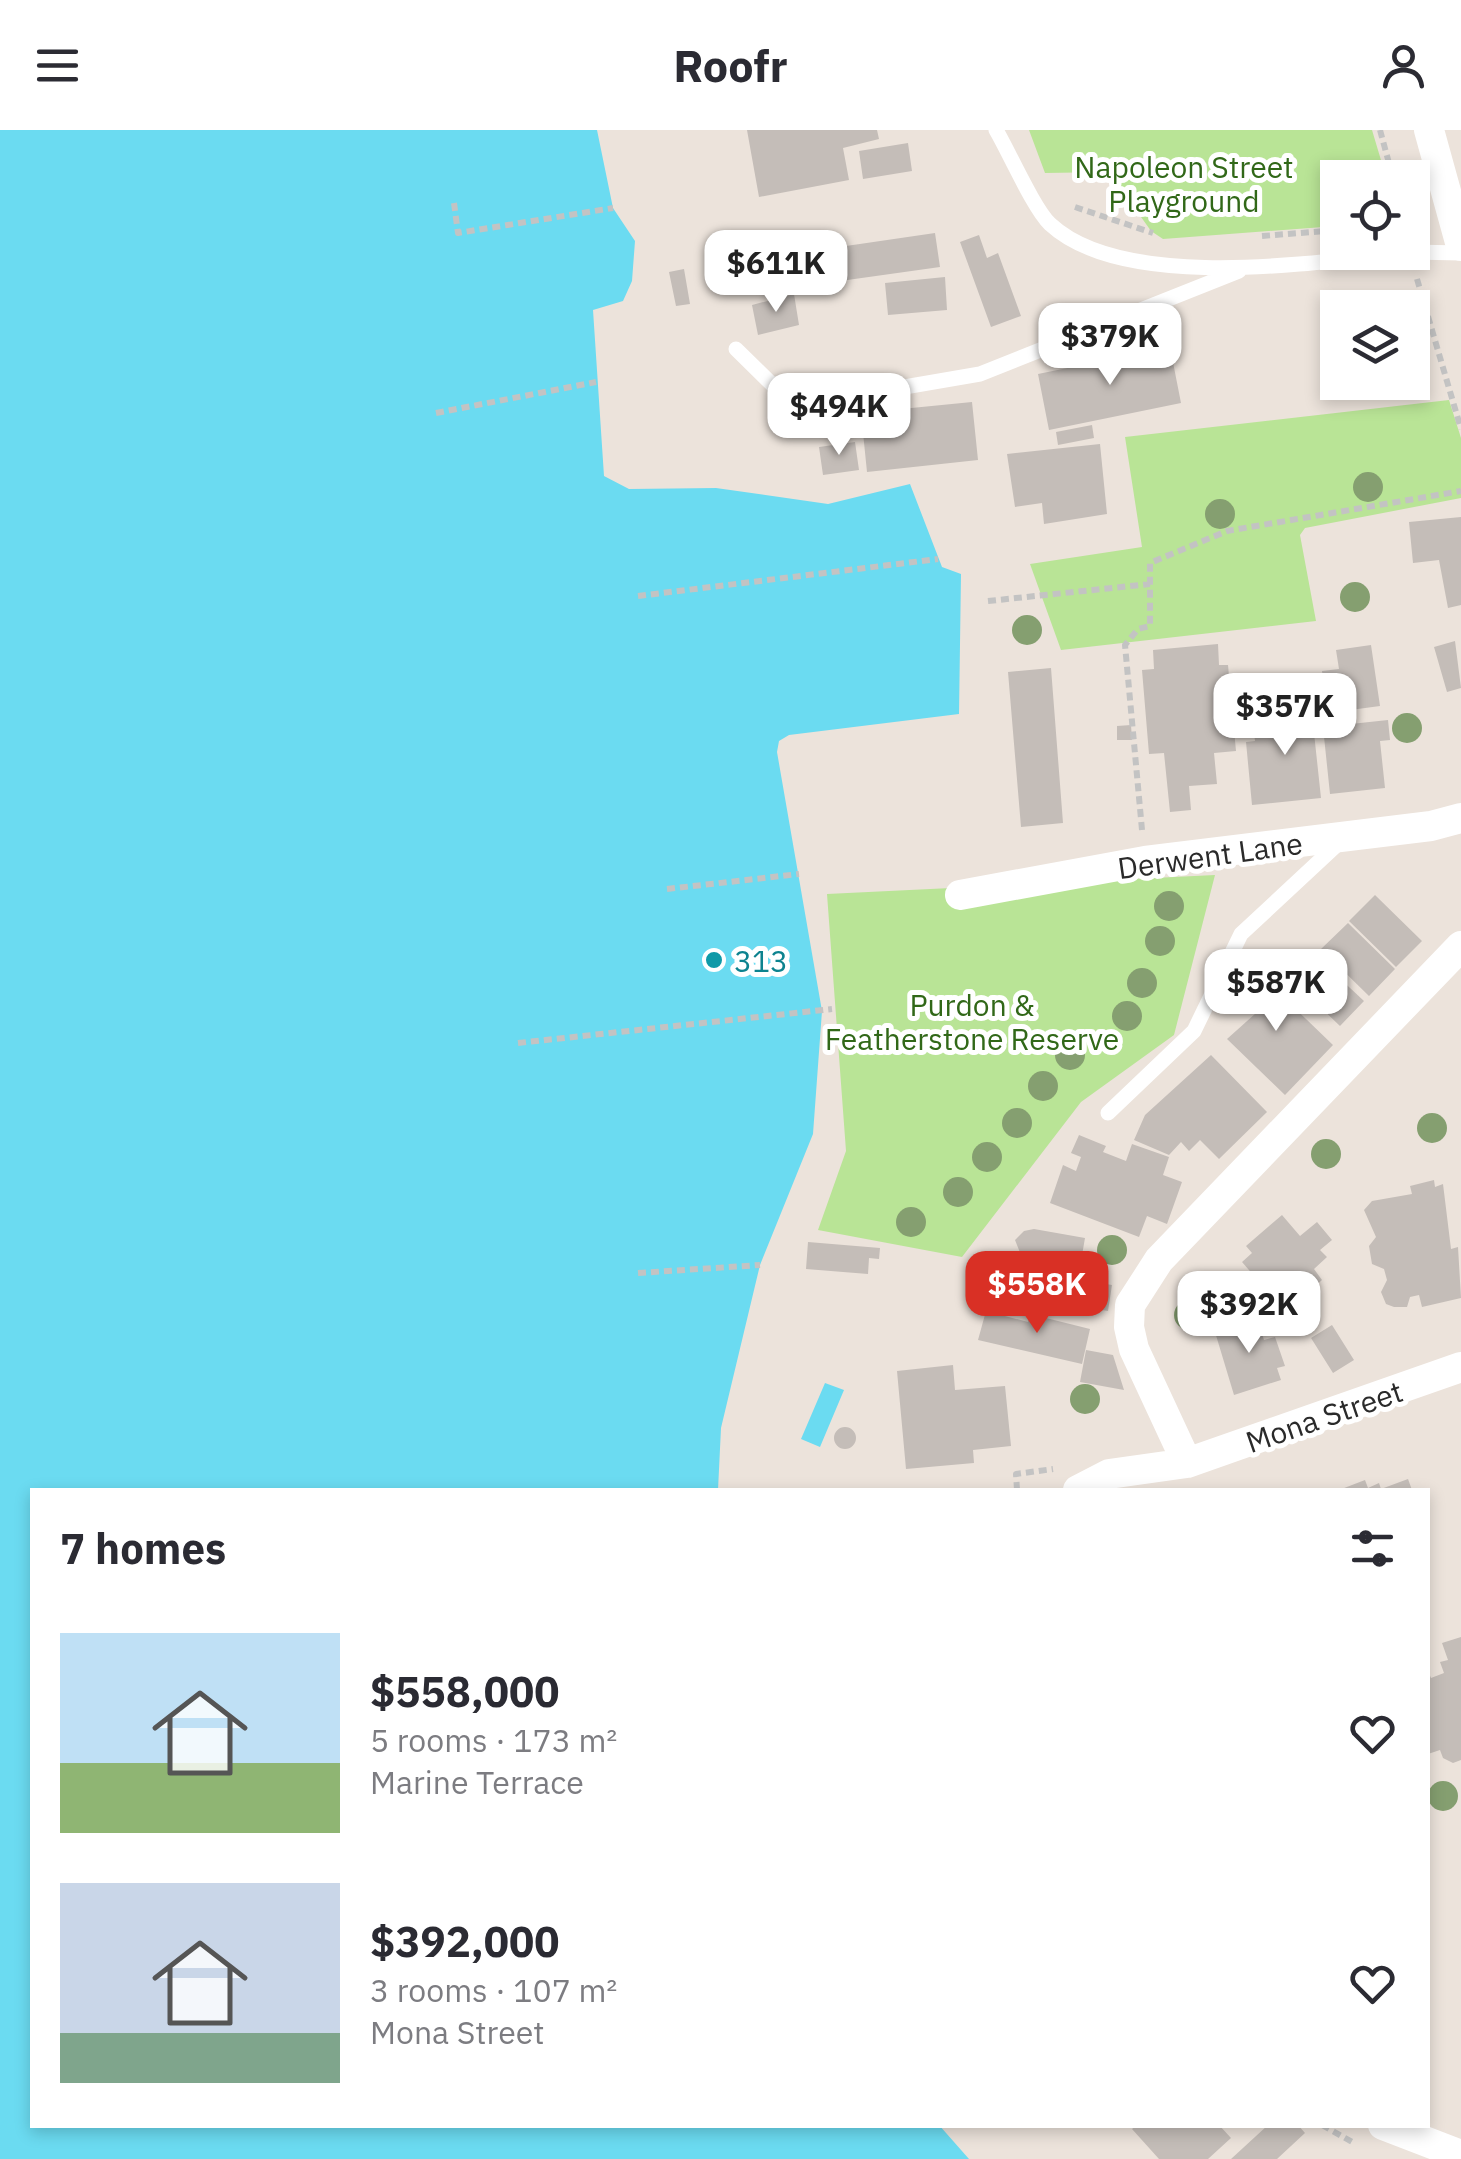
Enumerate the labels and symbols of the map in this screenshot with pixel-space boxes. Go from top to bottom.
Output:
park label: Napoleon Street Playground [1074,147,1294,220]
pin: $611K [706,230,846,315]
pin: $379K [1040,303,1180,388]
pin: $494K [769,373,909,458]
pin: $357K [1215,673,1355,758]
street label: Derwent Lane [1115,823,1305,887]
place label: 313 [734,941,788,980]
marker: 313 [703,949,725,971]
pin: $587K [1206,949,1346,1034]
park label: Purdon & Featherstone Reserve [825,985,1119,1058]
pin: $558K [967,1251,1107,1336]
pin: $392K [1179,1271,1319,1356]
street label: Mona Street [1240,1371,1408,1461]

